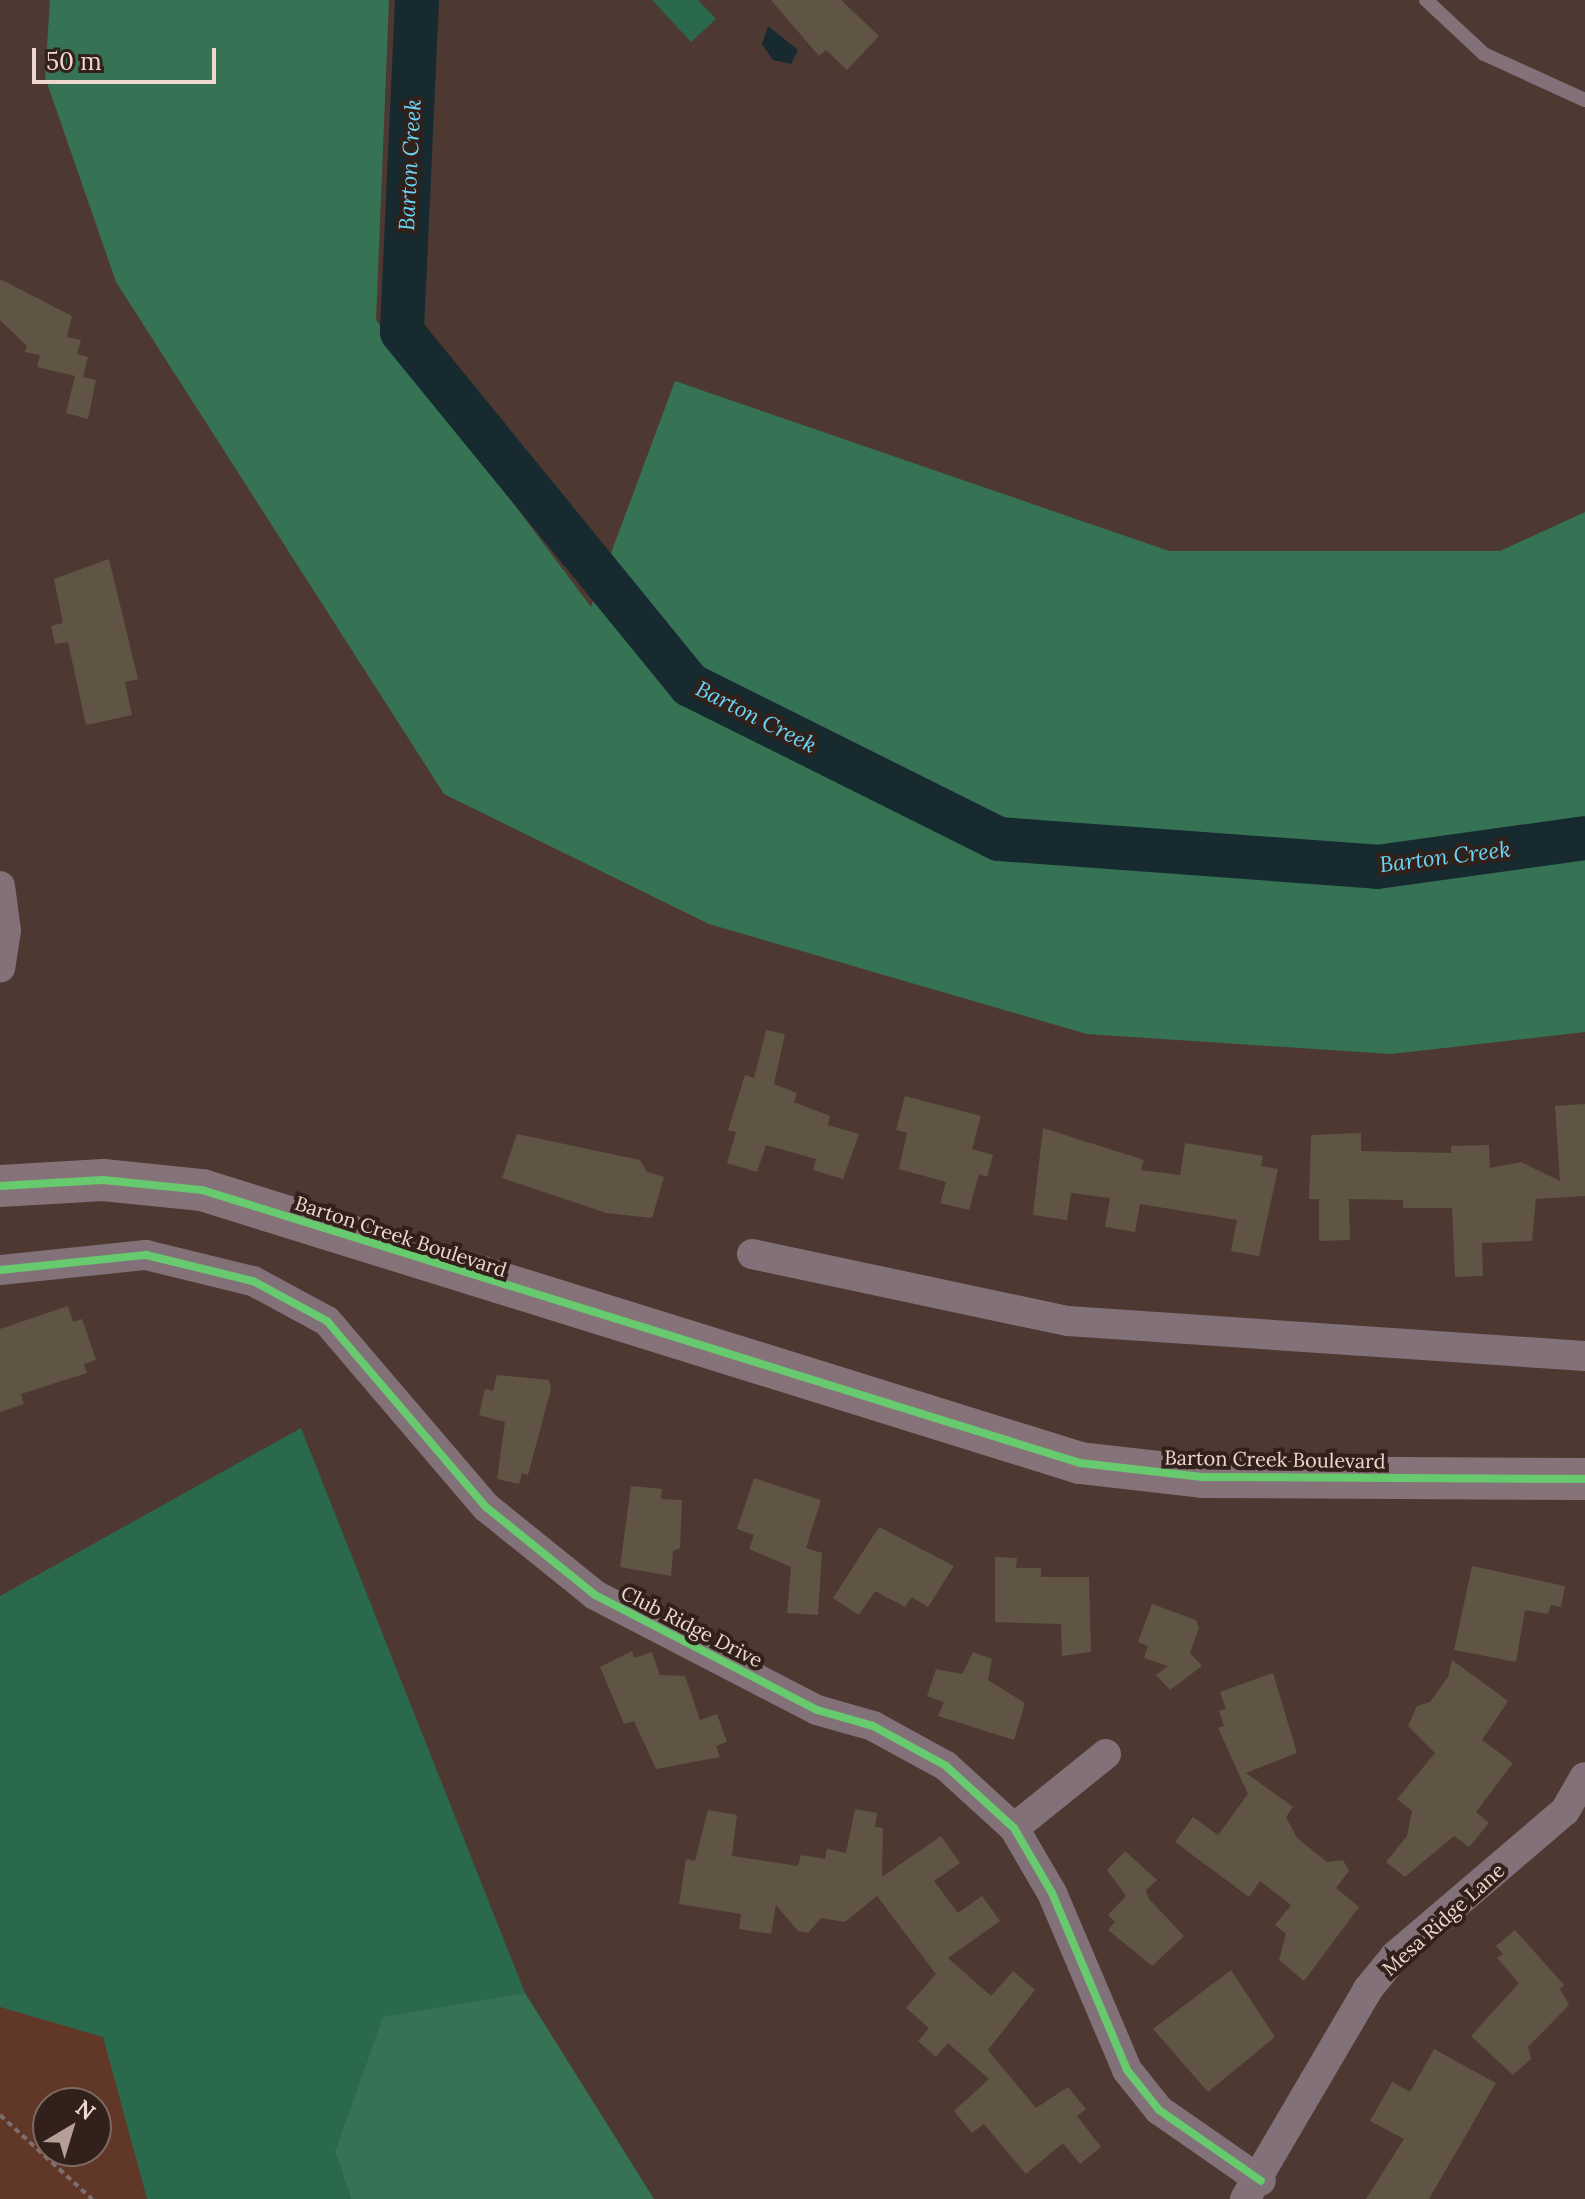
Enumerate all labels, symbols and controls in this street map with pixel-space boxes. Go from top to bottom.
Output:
scale bar [36,32,220,82]
text: 50 m [46,46,102,77]
water label: Barton Creek [393,99,427,231]
water label: Barton Creek [691,675,821,759]
water label: Barton Creek [1378,836,1512,878]
street label: Barton Creek Boulevard [292,1190,510,1282]
street label: Barton Creek Boulevard [1164,1445,1386,1473]
street label: Club Ridge Drive [617,1580,767,1672]
street label: Mesa Ridge Lane [1377,1858,1509,1980]
north arrow [32,2087,112,2167]
text: N [70,2093,101,2126]

